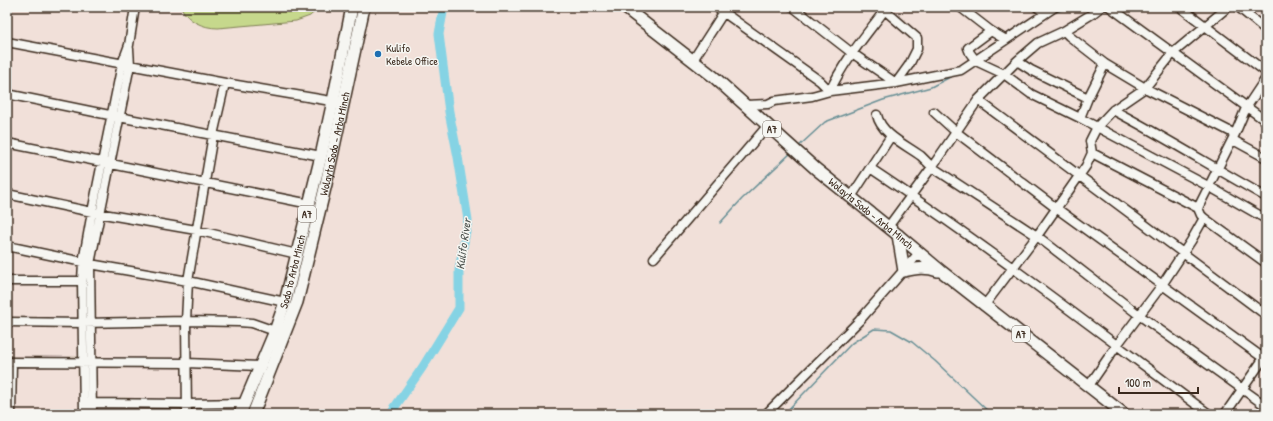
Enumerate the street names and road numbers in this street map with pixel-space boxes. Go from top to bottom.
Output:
street label: Wolayta Sodo - Arba Minch [316,90,353,197]
road number: A7 [763,121,781,137]
street label: Wolayta Sodo - Arba Minch [826,175,917,252]
road number: A7 [298,206,316,222]
street label: Sodo to Arba Minch [276,233,308,310]
road number: A7 [1012,326,1030,342]

